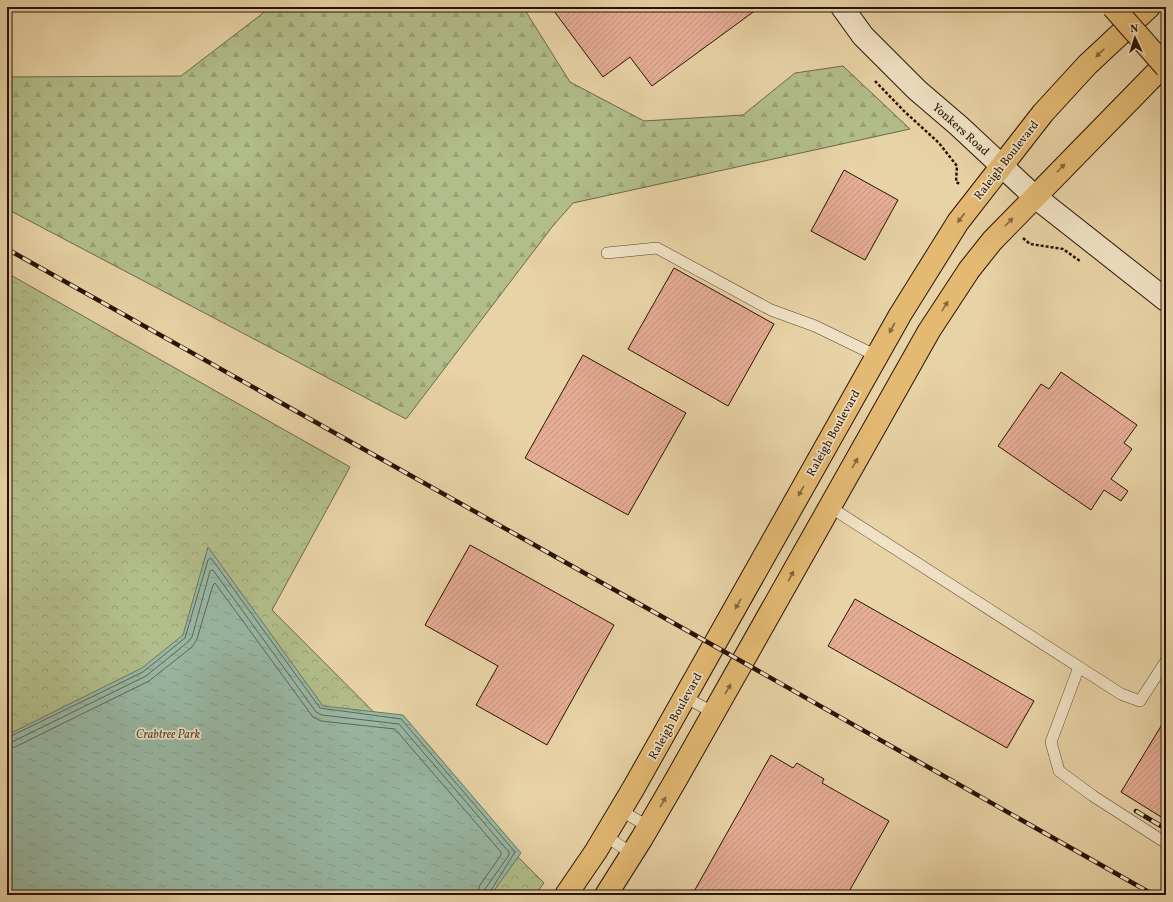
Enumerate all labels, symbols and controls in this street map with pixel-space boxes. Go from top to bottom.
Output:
north arrow [1115,18,1155,58]
text: N [1130,22,1139,37]
one-way arrow [1095,48,1105,58]
street label: Yonkers Road [928,100,993,160]
street label: Raleigh Boulevard [971,117,1043,204]
one-way arrow [1057,163,1066,173]
one-way arrow [956,213,965,224]
one-way arrow [1005,217,1014,227]
one-way arrow [941,301,949,311]
one-way arrow [889,323,896,334]
street label: Raleigh Boulevard [803,387,864,480]
one-way arrow [851,457,858,469]
one-way arrow [798,485,805,497]
one-way arrow [788,570,795,582]
one-way arrow [735,598,741,610]
street label: Raleigh Boulevard [645,670,706,763]
one-way arrow [724,683,731,695]
park label: Crabtree Park [136,727,201,743]
one-way arrow [660,796,667,808]

